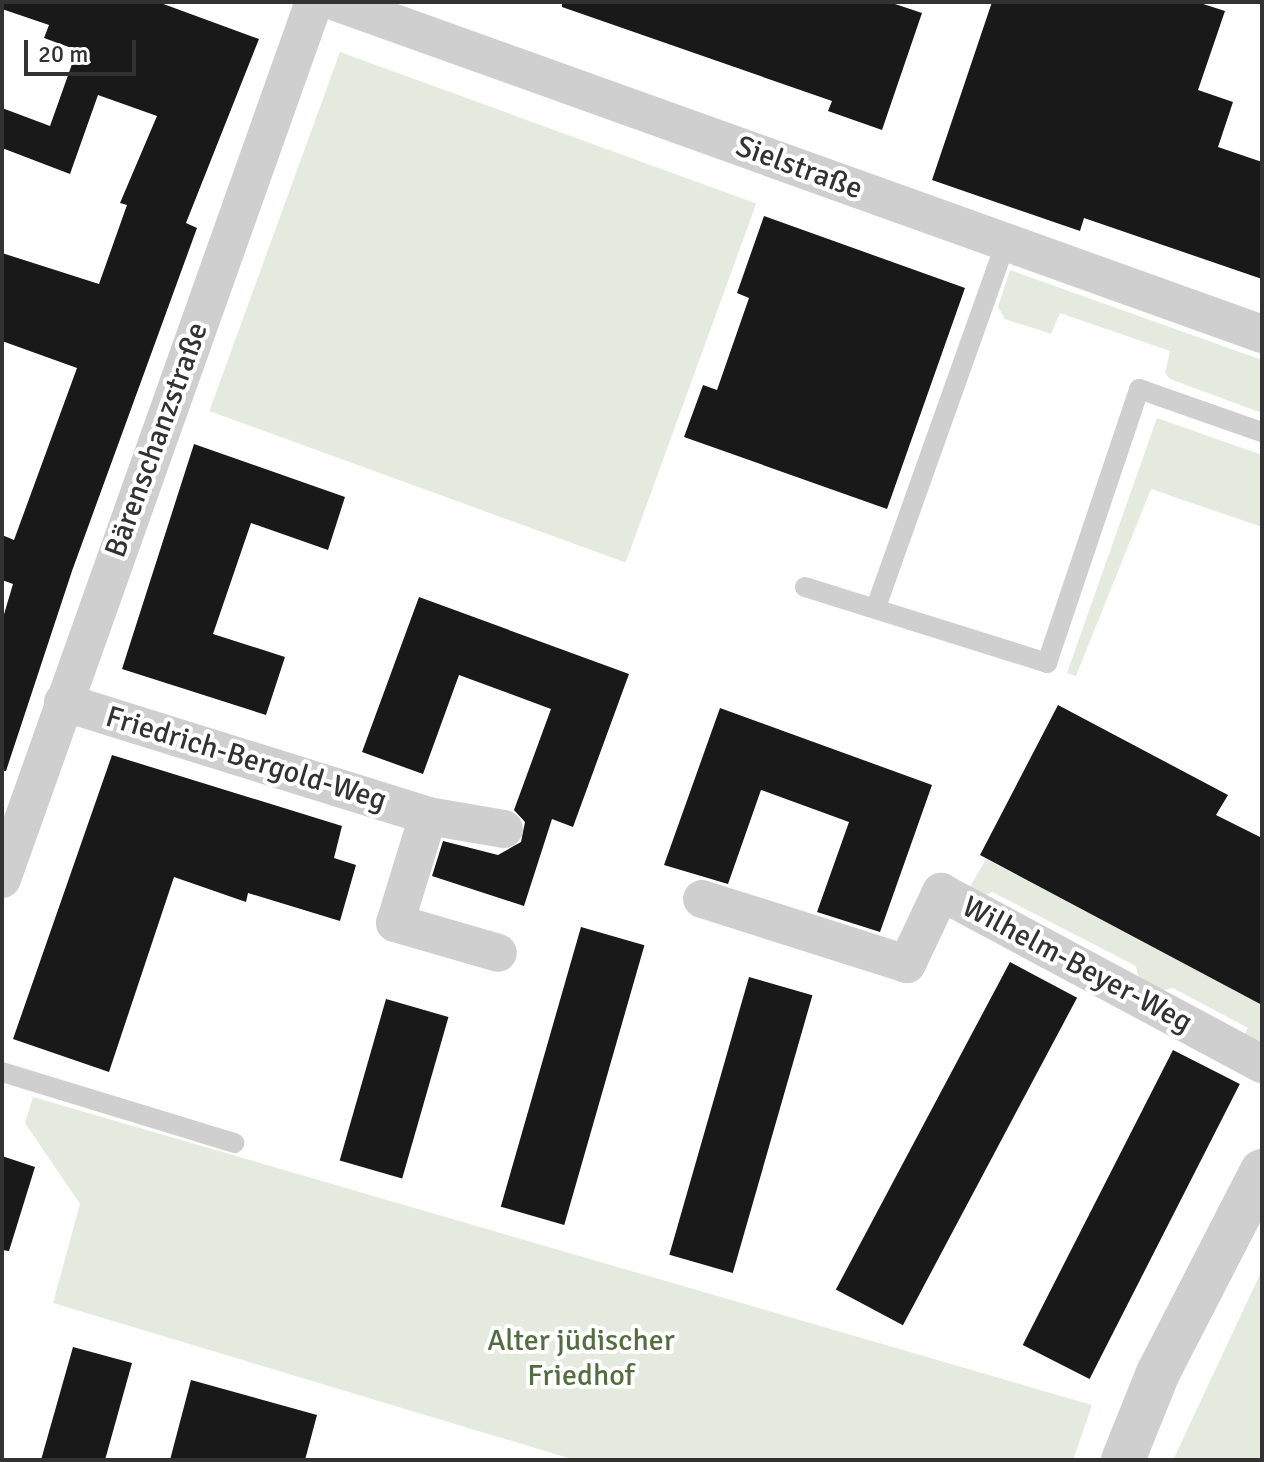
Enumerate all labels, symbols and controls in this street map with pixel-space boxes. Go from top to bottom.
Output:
scale bar [28,24,140,74]
text: 20 m [38,39,88,69]
street label: Sielstraße [731,128,867,208]
street label: Bärenschanzstraße [98,318,216,562]
street label: Friedrich-Bergold-Weg [101,699,391,819]
street label: Wilhelm-Beyer-Weg [956,889,1198,1041]
park label: Alter jüdischer Friedhof [487,1323,675,1394]

